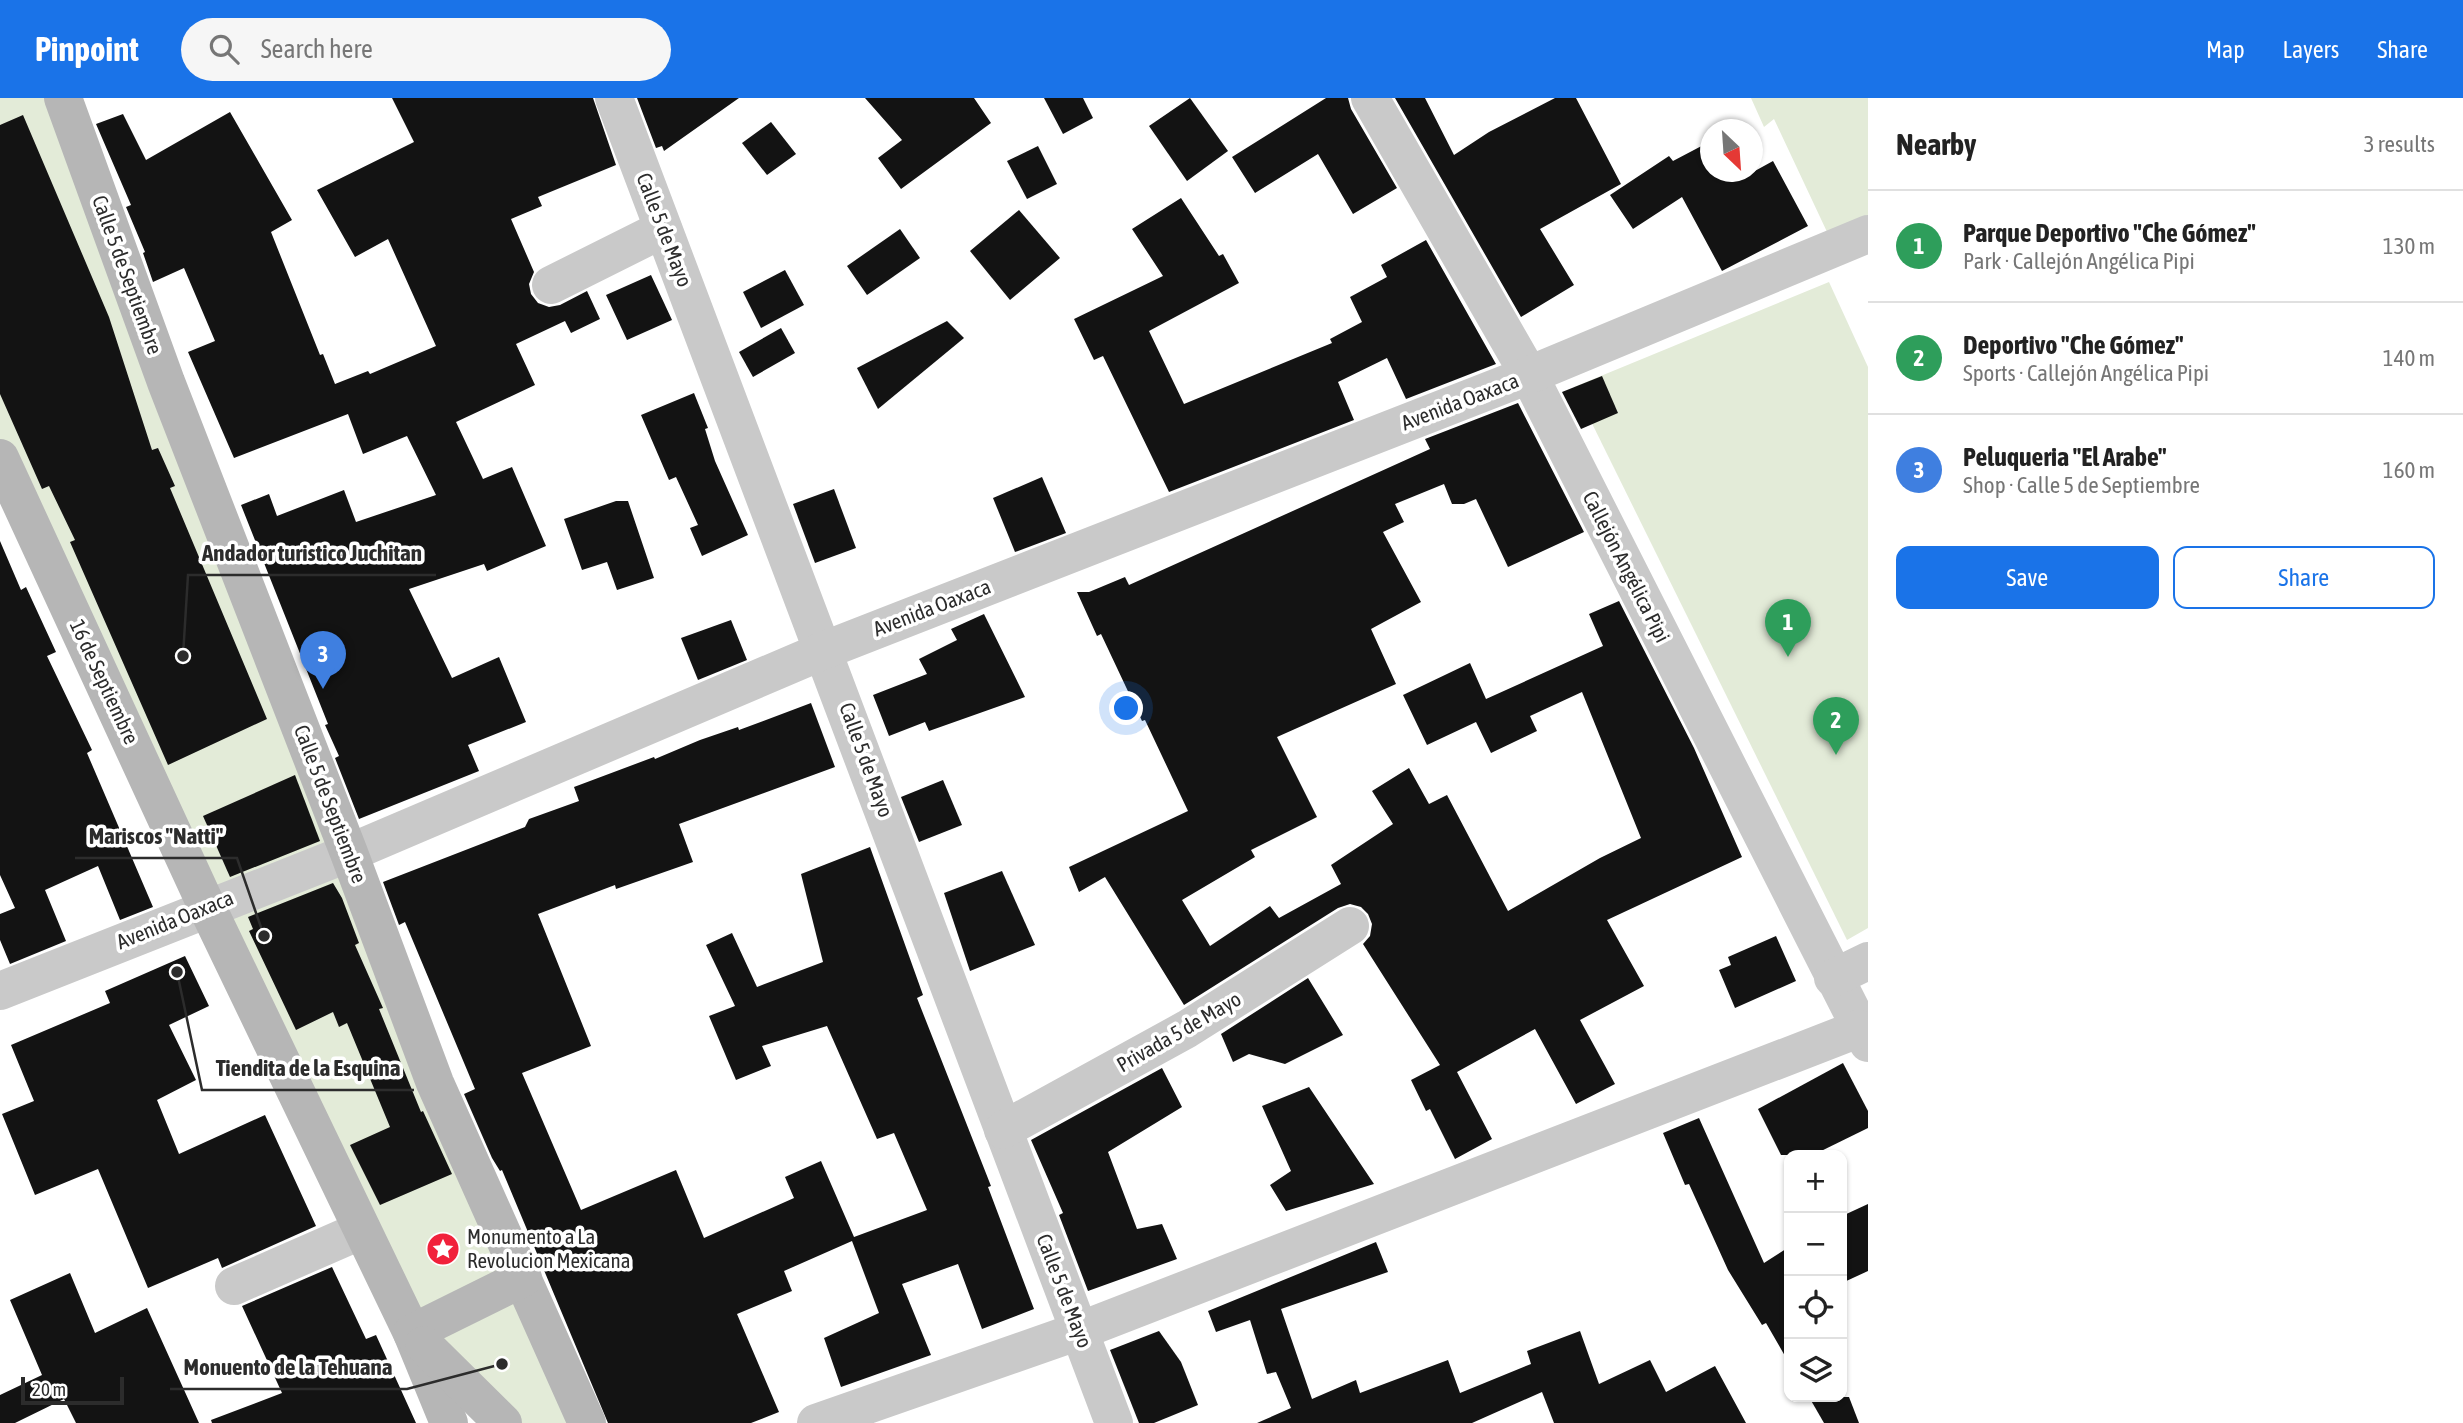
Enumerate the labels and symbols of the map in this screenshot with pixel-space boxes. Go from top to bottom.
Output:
north arrow [1700,119,1763,182]
street label: Calle 5 de Mayo [632,169,698,290]
street label: Calle 5 de Septiembre [88,192,168,357]
street label: Avenida Oaxaca [1398,368,1522,434]
street label: Callejón Angélica Pipi [1578,487,1675,646]
callout: Andador turistico Juchitan [188,531,436,575]
text: Andador turistico Juchitan [201,540,422,566]
street label: Avenida Oaxaca [870,574,994,640]
pin: 1 [1765,599,1811,657]
street label: 16 de Septiembre [66,616,144,748]
pin: 3 [300,631,346,689]
your location [1109,691,1143,725]
pin: 2 [1813,697,1859,755]
street label: Calle 5 de Mayo [835,699,899,820]
street label: Calle 5 de Septiembre [290,721,372,886]
callout: Mariscos "Natti" [75,814,237,858]
text: Mariscos "Natti" [89,823,224,849]
street label: Avenida Oaxaca [113,885,236,953]
street label: Privada 5 de Mayo [1112,986,1245,1076]
callout: Tiendita de la Esquina [202,1046,414,1090]
text: Tiendita de la Esquina [216,1055,401,1081]
place label: Monumento a La Revolucion Mexicana [467,1224,631,1272]
place icon: Monumento a La Revolucion Mexicana [424,1230,462,1268]
street label: Calle 5 de Mayo [1032,1230,1098,1351]
callout: Monuento de la Tehuana [170,1345,407,1389]
text: Monuento de la Tehuana [184,1354,393,1380]
scale bar [21,1374,124,1406]

